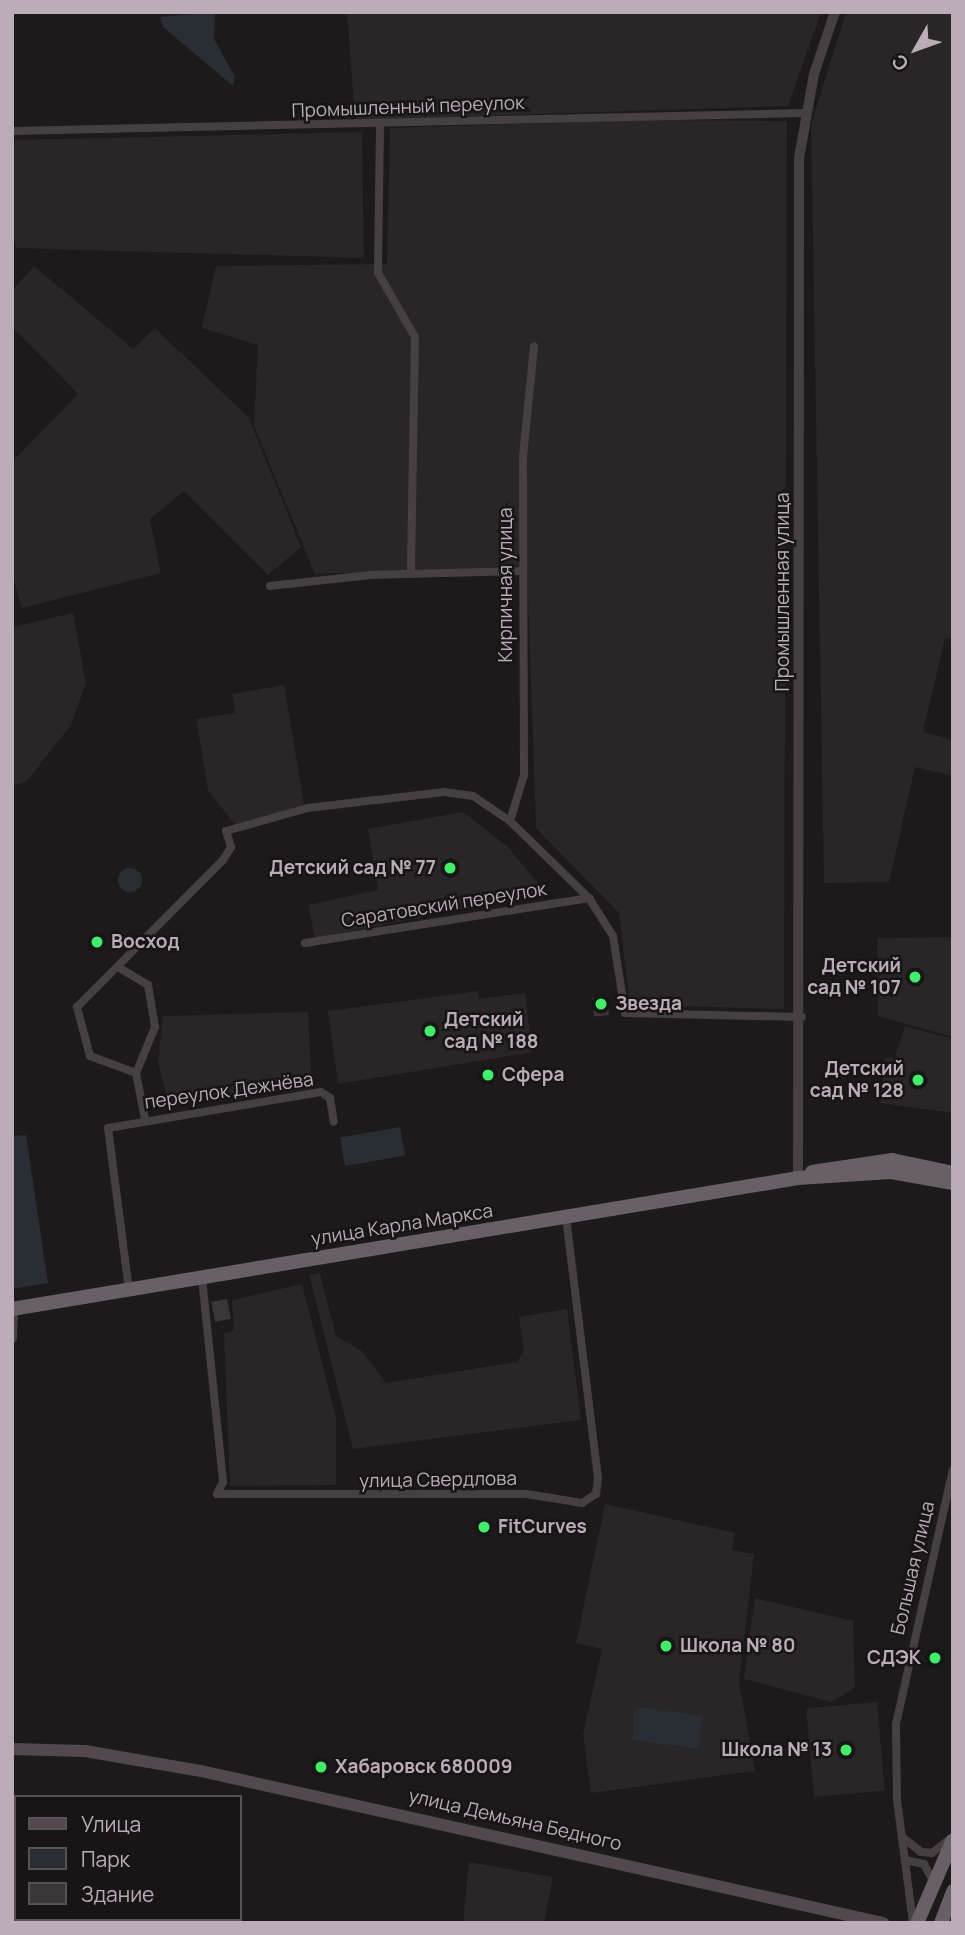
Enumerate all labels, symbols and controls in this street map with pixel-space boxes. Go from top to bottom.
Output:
north arrow [881,14,951,84]
text: С [885,49,914,76]
street label: Промышленный переулок [291,92,525,122]
street label: Промышленная улица [772,493,794,691]
street label: Кирпичная улица [495,507,517,663]
place label: Детский сад № 77 [269,857,436,879]
marker: Детский сад № 77 [442,860,458,876]
street label: Саратовский переулок [340,878,548,932]
place label: Восход [111,931,180,953]
marker: Восход [89,934,105,950]
place label: Детский сад № 107 [807,955,901,999]
marker: Детский сад № 107 [907,969,923,985]
place label: Звезда [615,993,682,1015]
marker: Звезда [593,996,609,1012]
place label: Детский сад № 188 [444,1009,538,1053]
marker: Детский сад № 188 [422,1023,438,1039]
place label: Детский сад № 128 [810,1058,904,1102]
place label: Сфера [502,1064,564,1086]
marker: Сфера [480,1067,496,1083]
street label: переулок Дежнёва [143,1068,315,1114]
marker: Детский сад № 128 [910,1072,926,1088]
street label: улица Карла Маркса [309,1199,495,1251]
street label: улица Свердлова [359,1467,517,1493]
street label: Большая улица [887,1499,939,1637]
place label: FitCurves [498,1516,587,1538]
marker: FitCurves [476,1519,492,1535]
place label: Школа № 80 [680,1635,795,1657]
marker: Школа № 80 [658,1638,674,1654]
place label: СДЭК [867,1647,921,1669]
marker: СДЭК [927,1650,943,1666]
place label: Школа № 13 [721,1739,832,1761]
marker: Школа № 13 [838,1742,854,1758]
place label: Хабаровск 680009 [335,1756,512,1778]
marker: Хабаровск 680009 [313,1759,329,1775]
street label: улица Демьяна Бедного [406,1784,624,1856]
legend [14,1795,242,1921]
text: Улица [81,1810,141,1838]
text: Парк [81,1845,130,1873]
text: Здание [81,1880,154,1908]

